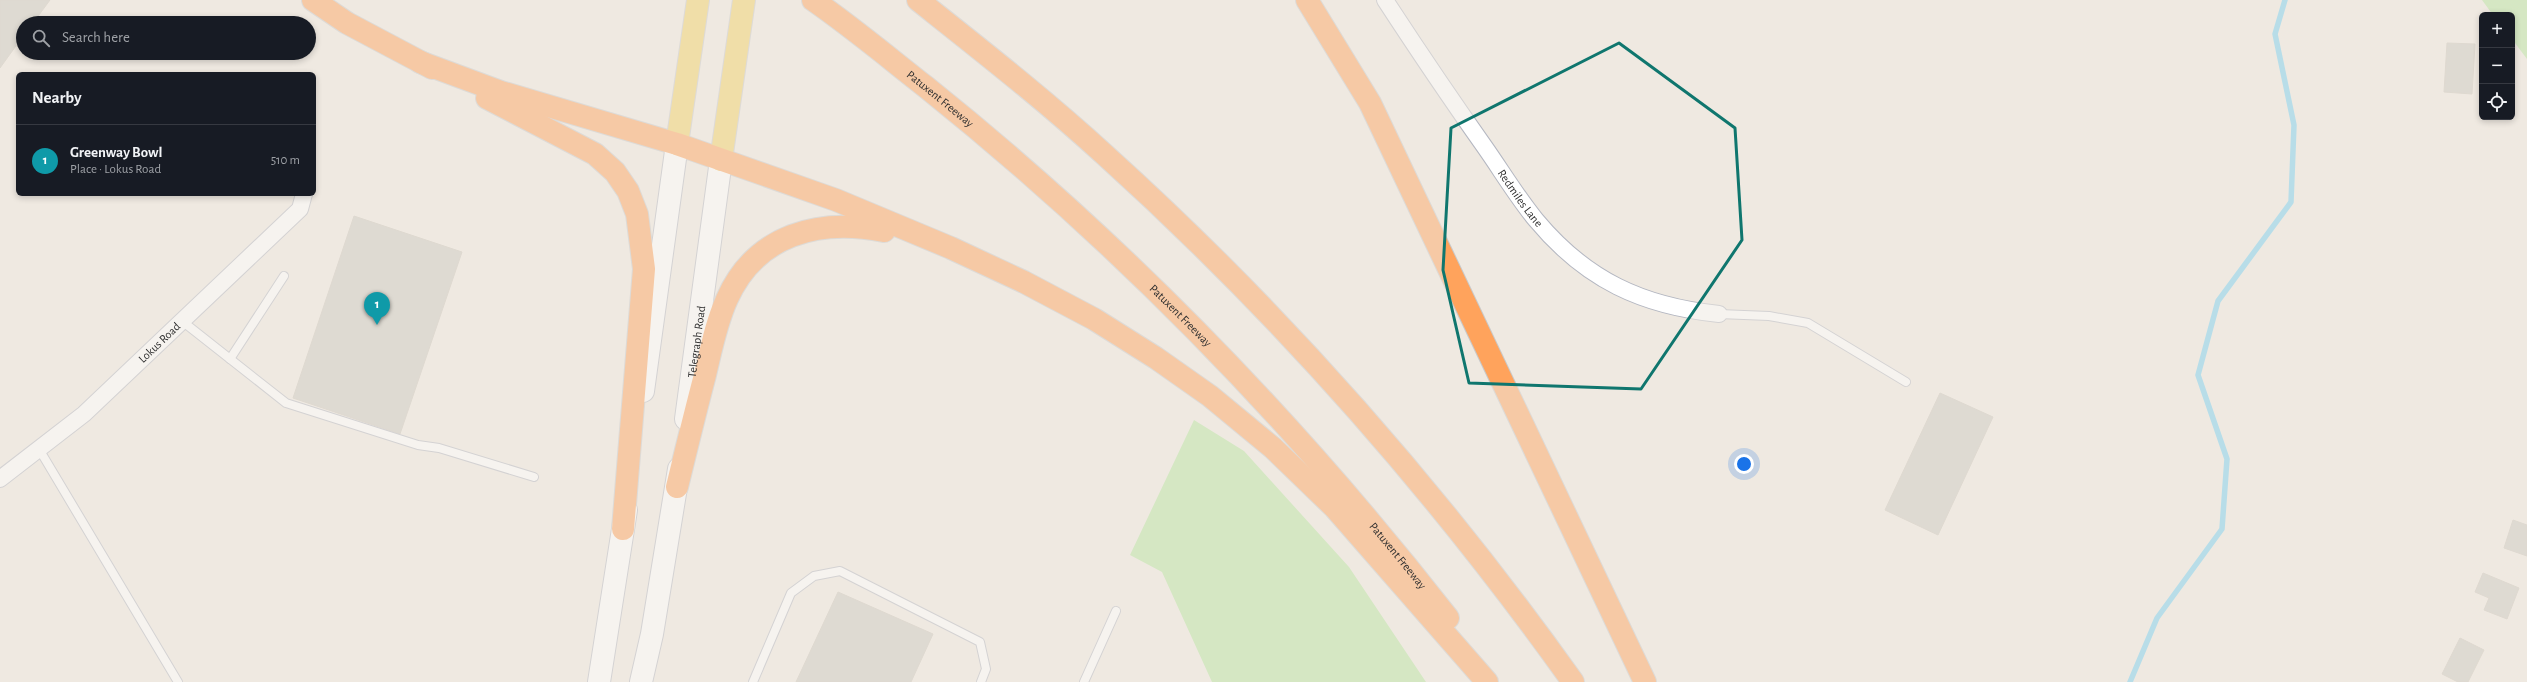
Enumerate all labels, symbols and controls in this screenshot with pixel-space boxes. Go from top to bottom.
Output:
map controls [2479,12,2515,120]
button: + [2479,12,2515,48]
search box [16,16,316,60]
icon: search [30,27,52,49]
text: Search here [62,30,130,45]
button: − [2479,48,2515,84]
street label: Patuxent Freeway [905,68,976,130]
button: locate [2479,84,2515,120]
text: Nearby [32,89,82,106]
text: Greenway Bowl [70,145,162,160]
text: 1 [43,154,47,167]
text: 510 m [271,154,300,167]
text: Place · Lokus Road [70,163,161,176]
street label: Redmiles Lane [1496,167,1545,229]
street label: Patuxent Freeway [1147,282,1214,350]
pin: 1 [364,292,390,325]
street label: Telegraph Road [686,305,707,378]
street label: Lokus Road [136,320,183,365]
your location [1734,454,1754,474]
street label: Patuxent Freeway [1367,520,1429,592]

